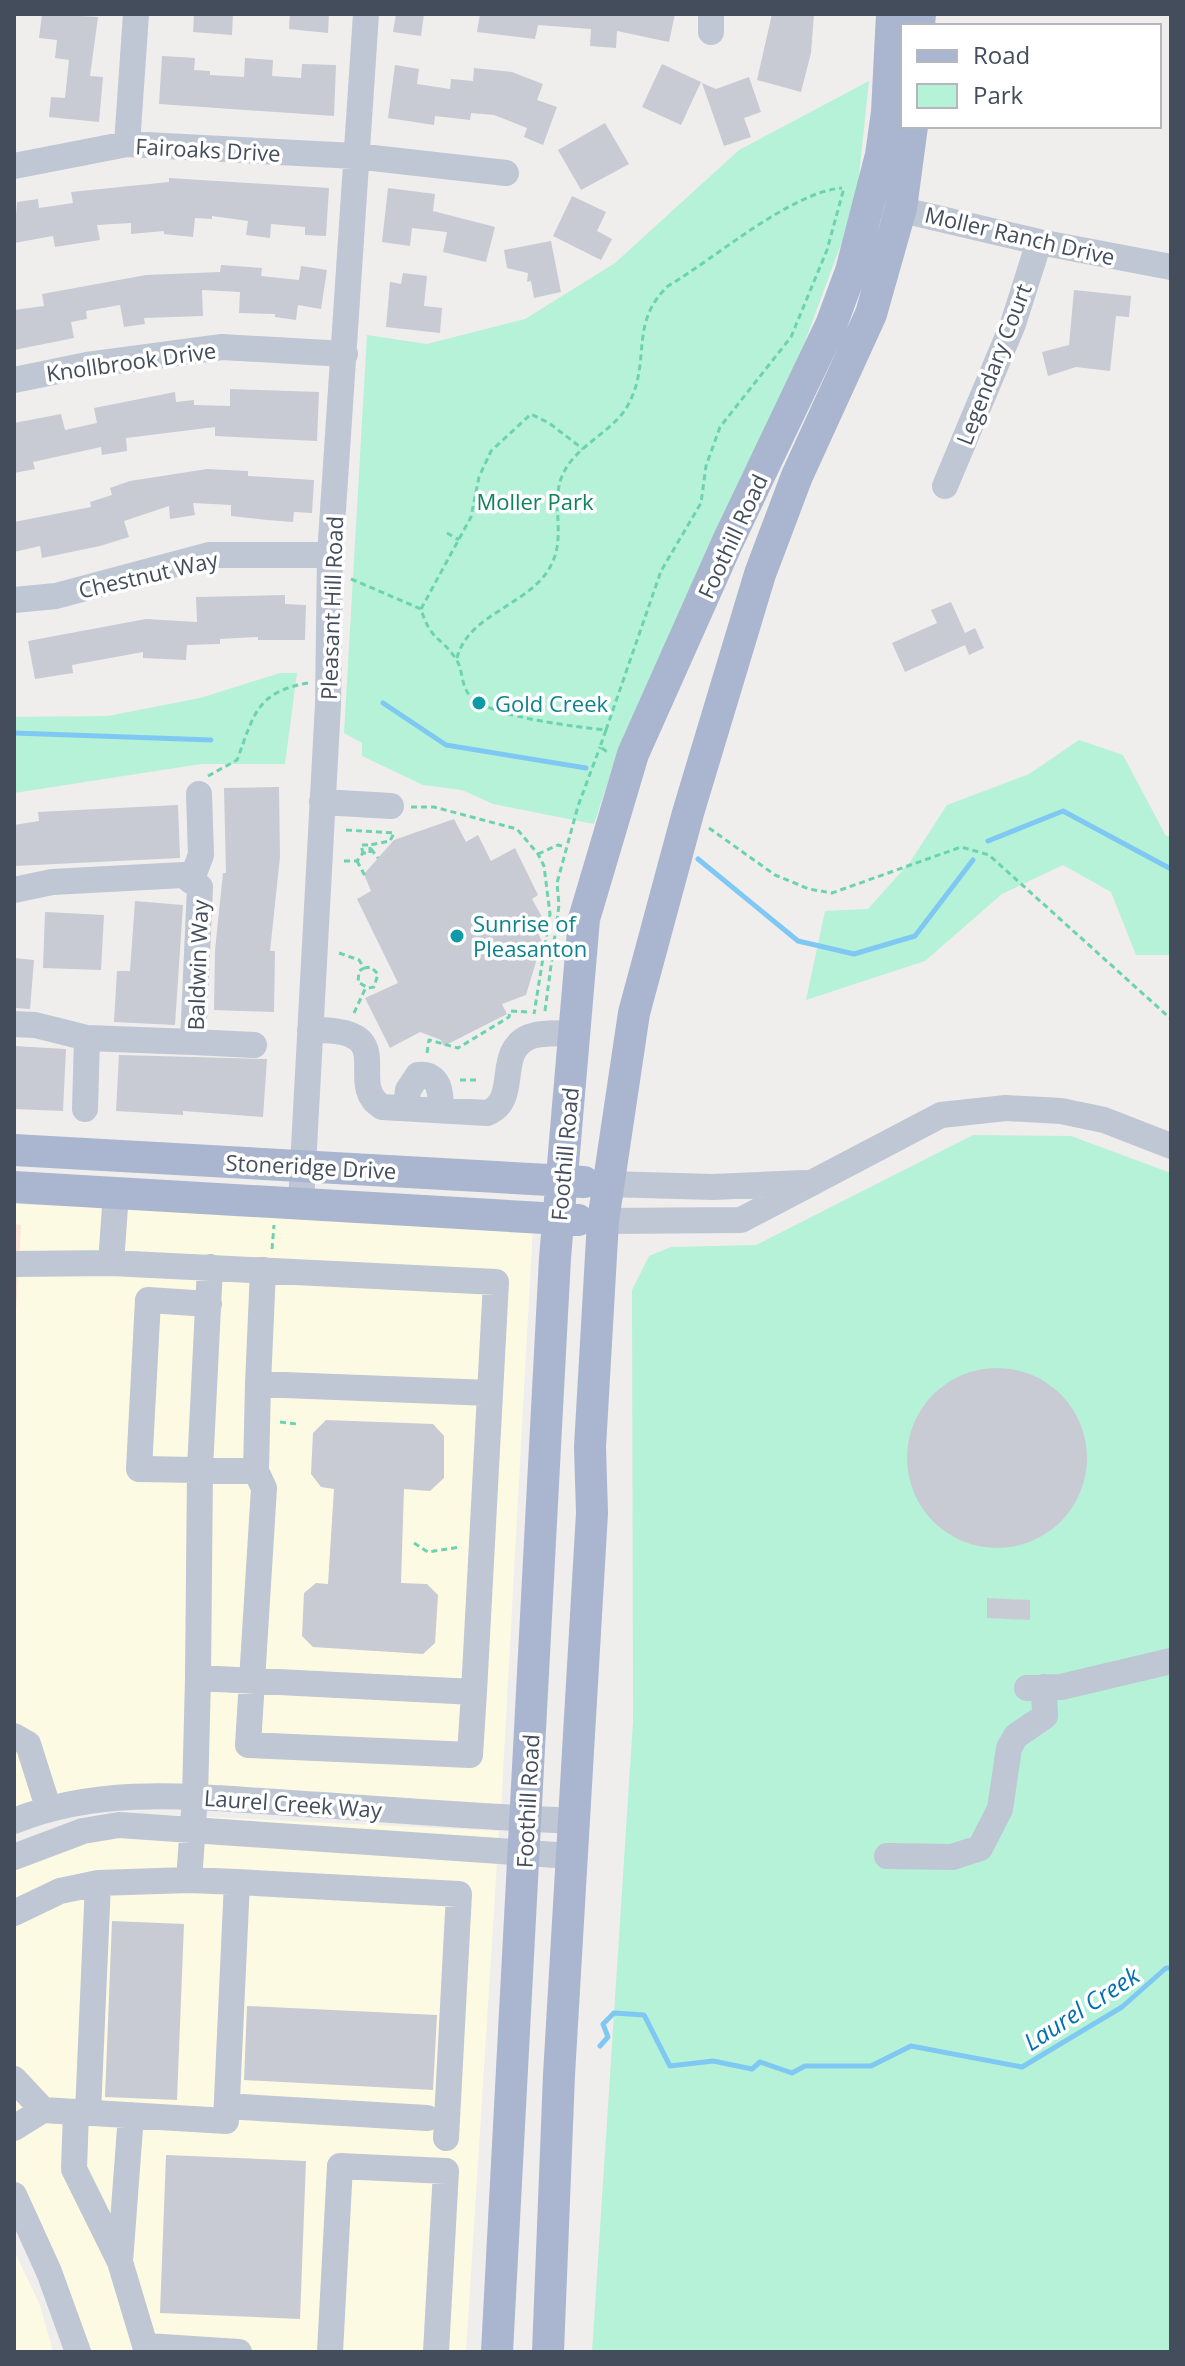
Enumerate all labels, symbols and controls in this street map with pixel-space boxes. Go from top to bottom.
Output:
legend [901,24,1161,128]
text: Road [973,38,1030,71]
text: Park [973,78,1024,111]
street label: Fairoaks Drive [135,130,281,168]
street label: Moller Ranch Drive [922,199,1118,271]
street label: Legendary Court [948,279,1038,449]
street label: Knollbrook Drive [44,334,218,388]
street label: Foothill Road [690,469,774,603]
park label: Moller Park [476,486,594,516]
street label: Pleasant Hill Road [313,515,349,701]
street label: Chestnut Way [75,543,222,605]
place label: Gold Creek [495,688,609,718]
marker: Gold Creek [470,694,488,712]
street label: Baldwin Way [180,898,214,1031]
place label: Sunrise of Pleasanton [473,908,587,963]
marker: Sunrise of Pleasanton [448,927,466,945]
street label: Foothill Road [543,1086,585,1222]
street label: Stoneridge Drive [225,1147,397,1185]
street label: Foothill Road [509,1733,545,1869]
street label: Laurel Creek Way [203,1782,384,1824]
water label: Laurel Creek [1017,1958,1146,2058]

